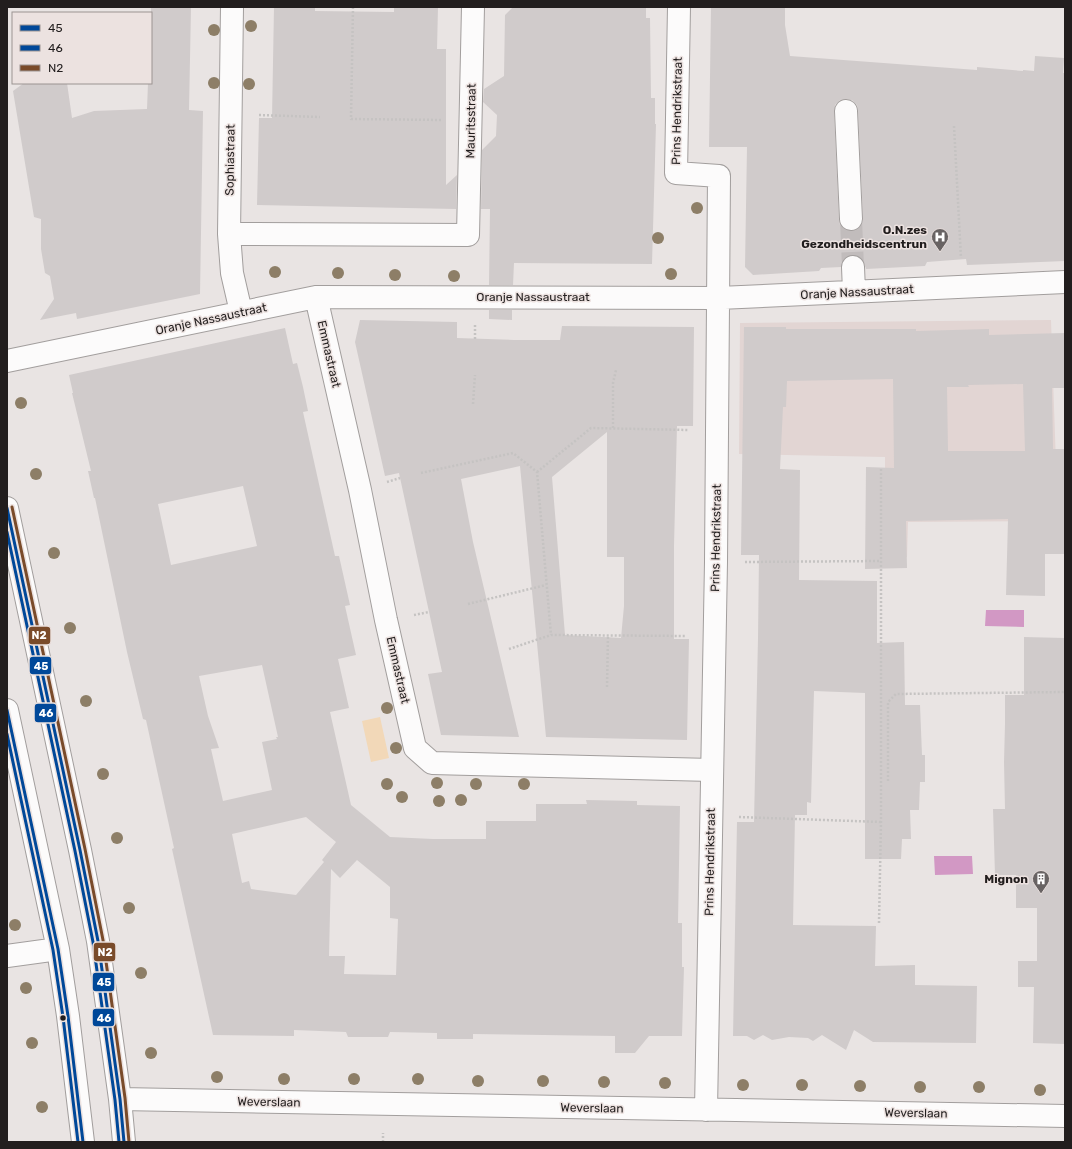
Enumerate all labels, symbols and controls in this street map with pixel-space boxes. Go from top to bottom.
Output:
legend [12,12,152,84]
text: 45 [48,21,63,35]
text: 46 [48,41,63,55]
street label: Prins Hendrikstraat [669,57,685,165]
text: N2 [48,61,63,75]
street label: Mauritsstraat [463,83,479,159]
street label: Sophiastraat [222,124,238,196]
place label: O.N.zes Gezondheidscentrun [801,223,927,251]
hospital icon: O.N.zes Gezondheidscentrun [930,227,950,252]
street label: Oranje Nassaustraat [800,282,914,302]
street label: Oranje Nassaustraat [476,290,590,304]
street label: Oranje Nassaustraat [154,300,268,338]
street label: Emmastraat [314,319,344,389]
street label: Prins Hendrikstraat [708,484,724,592]
line badge: N2 [28,626,51,645]
text: N2 [31,629,47,642]
street label: Emmastraat [383,635,413,705]
line badge: 45 [29,656,52,675]
text: 45 [34,660,48,673]
line badge: 46 [34,703,57,723]
text: 46 [39,707,53,720]
street label: Prins Hendrikstraat [702,808,718,916]
building icon: Mignon [1031,869,1051,894]
place label: Mignon [984,872,1028,886]
line badge: N2 [93,942,116,962]
text: N2 [97,946,113,959]
line badge: 45 [92,972,115,992]
text: 45 [97,976,111,989]
line badge: 46 [92,1008,115,1027]
text: 46 [97,1012,111,1025]
unlabelled marker [58,1013,68,1023]
street label: Weverslaan [237,1094,301,1110]
street label: Weverslaan [560,1100,624,1116]
street label: Weverslaan [884,1105,948,1121]

